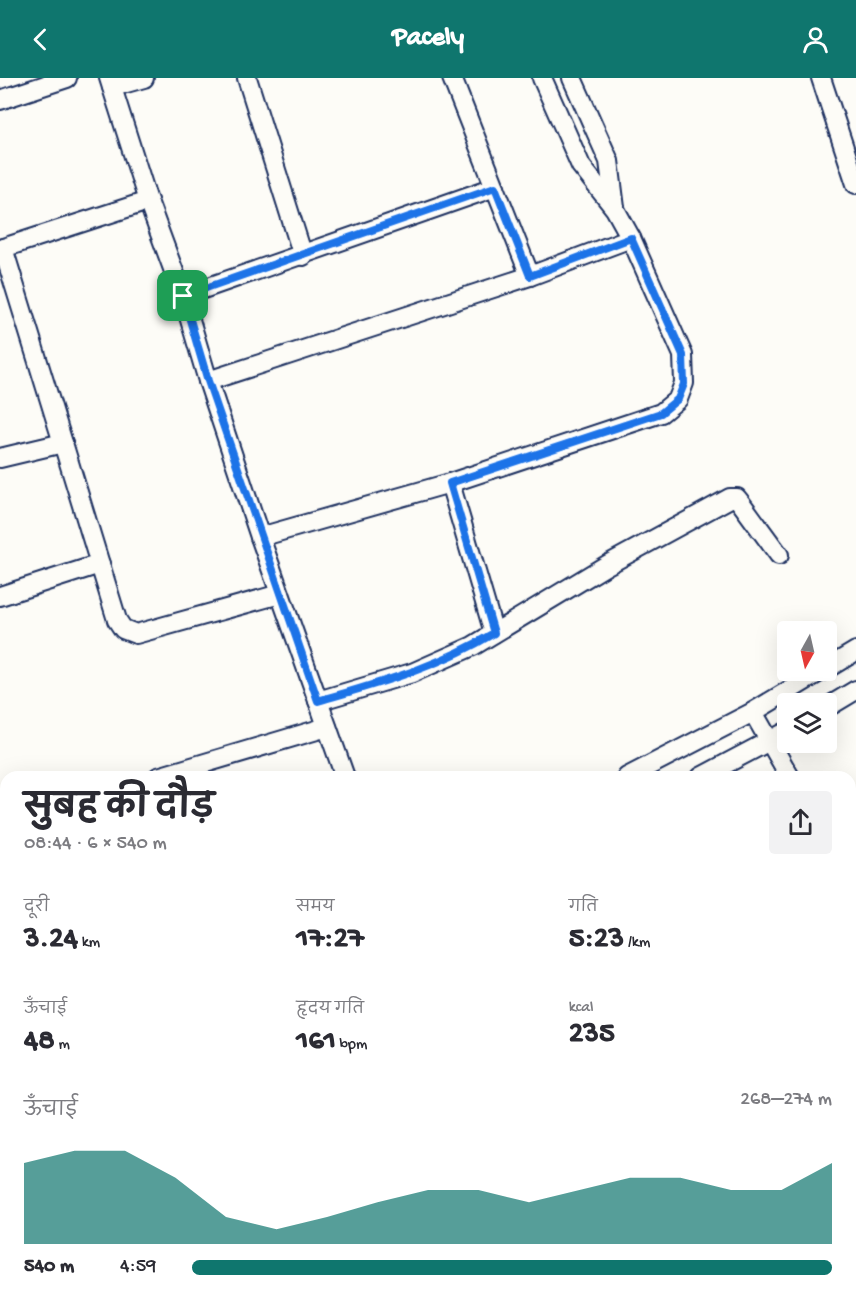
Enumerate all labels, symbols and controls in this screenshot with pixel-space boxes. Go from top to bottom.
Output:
icon: back [24,23,57,56]
text: Pacely [392,23,464,55]
icon: person [799,23,832,56]
pin [157,270,208,321]
icon: arrive [166,279,199,312]
north arrow [777,621,837,681]
map controls [777,621,837,753]
button: layers [777,693,837,753]
text: सुबह की दौड़ [24,791,214,829]
button: share [769,791,832,854]
text: 08:44 · 6 × 540 m [24,833,167,856]
text: दूरी [24,899,49,918]
text: समय [296,899,334,918]
text: गति [569,899,598,918]
text: 3.24 [24,923,78,958]
text: 17:27 [296,923,364,958]
text: 5:23 [569,923,624,958]
text: km [78,934,100,953]
text: /km [624,934,650,953]
text: kcal [569,999,594,1018]
text: ऊँचाई [24,1001,67,1020]
text: हृदय गति [296,1001,364,1020]
text: 235 [569,1018,615,1053]
text: 48 [24,1025,55,1060]
text: 161 [296,1025,336,1060]
text: m [55,1036,70,1055]
text: bpm [336,1036,367,1055]
text: 268–274 m [740,1089,832,1112]
text: ऊँचाई [24,1100,78,1123]
text: 540 m [24,1256,74,1279]
text: 4:59 [120,1256,156,1279]

